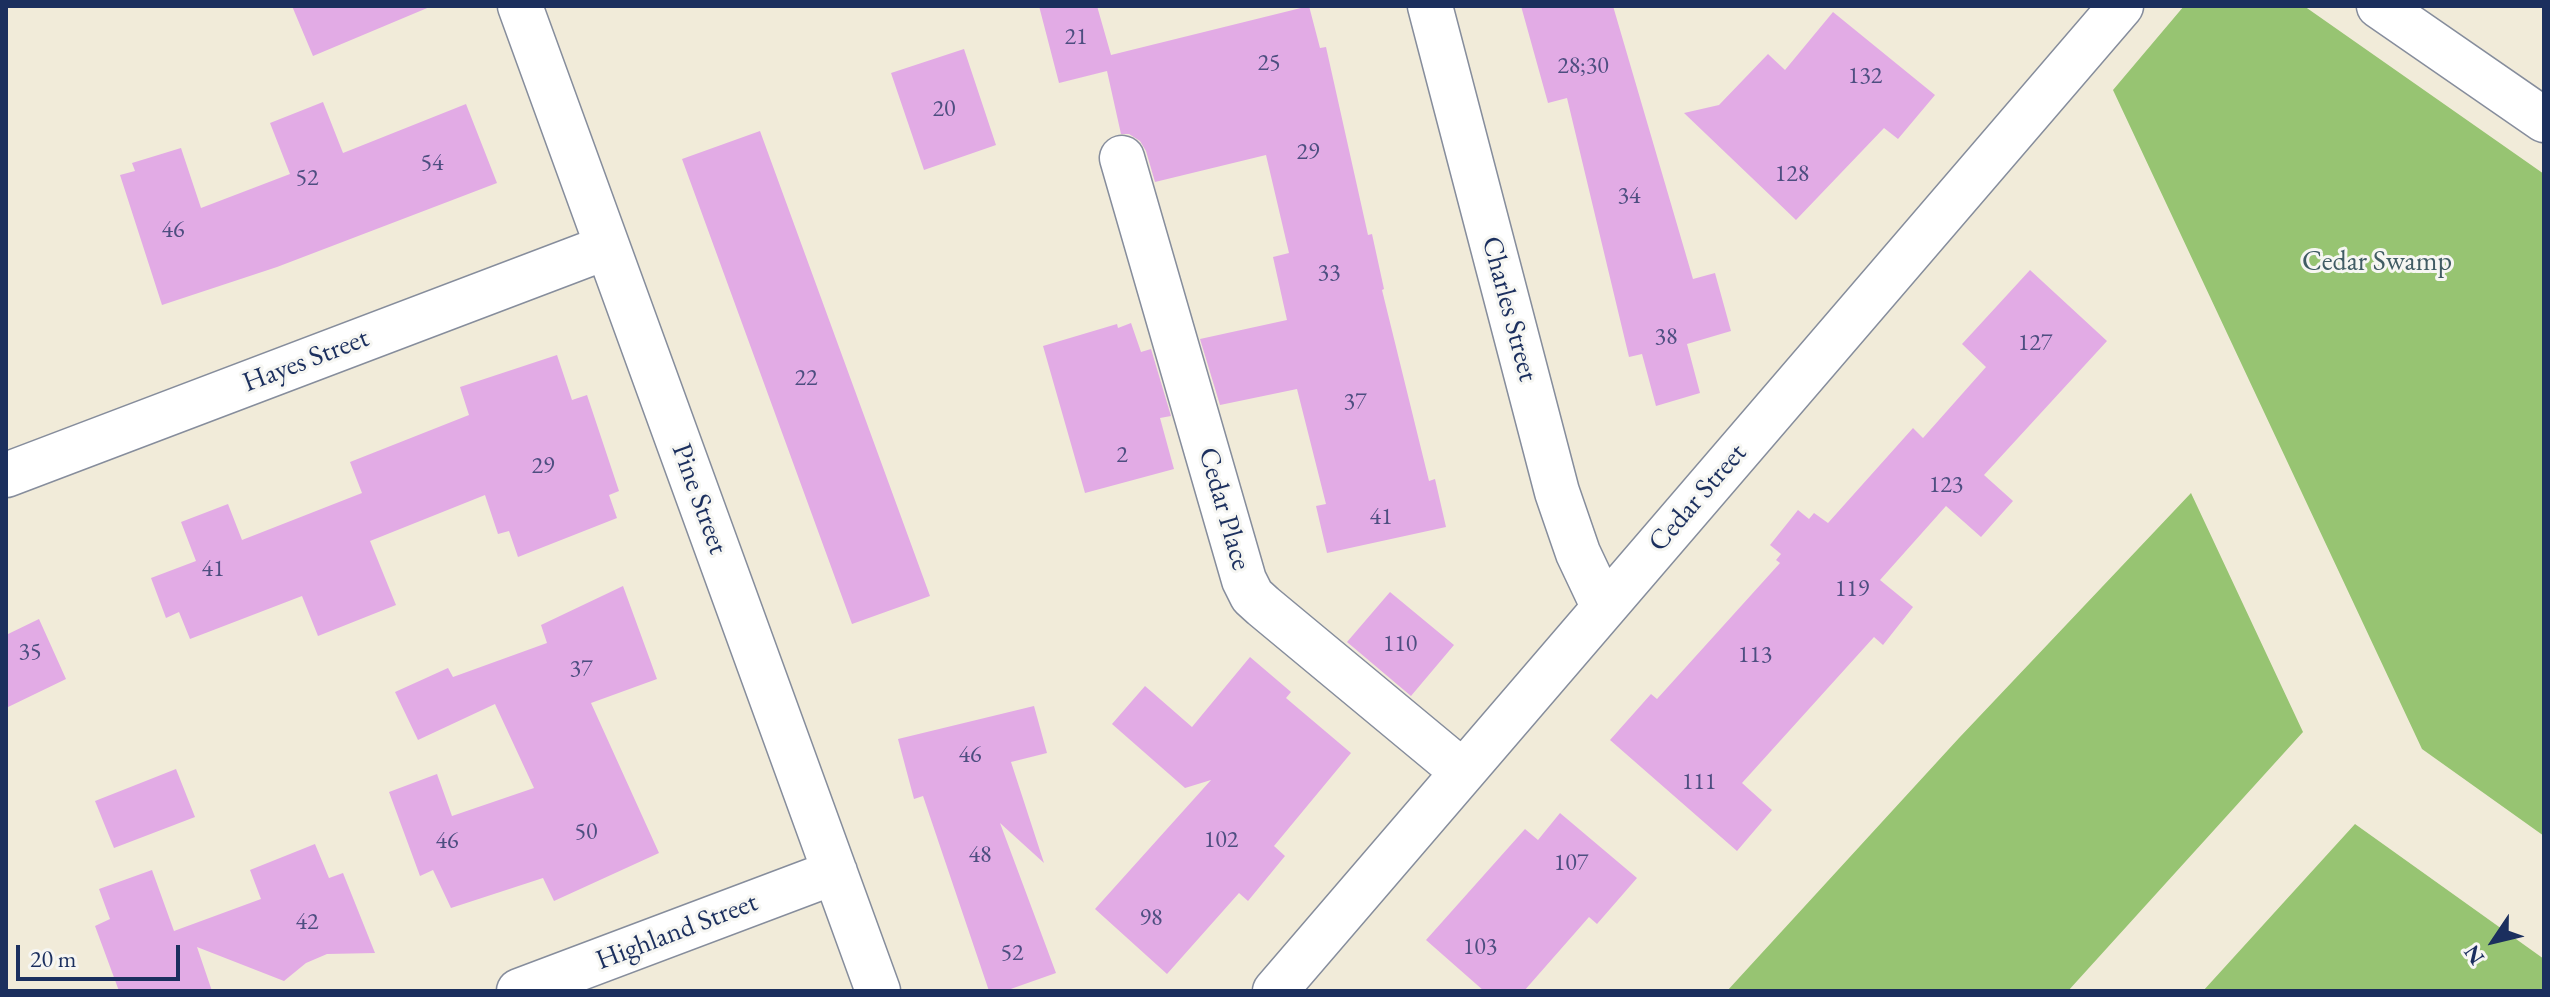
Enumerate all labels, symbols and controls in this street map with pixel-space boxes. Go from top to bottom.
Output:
house number: 21 [1064,23,1088,51]
house number: 25 [1257,49,1281,77]
house number: 28;30 [1557,52,1609,80]
house number: 132 [1848,62,1882,90]
house number: 20 [932,95,956,123]
house number: 29 [1296,138,1320,166]
house number: 54 [420,149,444,177]
house number: 128 [1775,160,1809,188]
house number: 52 [295,164,319,192]
house number: 34 [1617,182,1641,210]
house number: 46 [161,216,185,244]
street label: Charles Street [1474,233,1544,385]
park label: Cedar Swamp [2302,245,2452,279]
house number: 33 [1317,259,1341,287]
street label: Hayes Street [238,322,374,400]
house number: 38 [1654,323,1678,351]
house number: 127 [2018,329,2052,357]
house number: 22 [794,364,818,392]
house number: 37 [1343,388,1367,416]
street label: Cedar Street [1642,437,1754,559]
street label: Pine Street [664,439,734,559]
house number: 2 [1116,441,1128,469]
street label: Cedar Place [1190,444,1258,574]
house number: 29 [531,452,555,480]
house number: 123 [1929,471,1963,499]
house number: 41 [1369,503,1393,531]
house number: 41 [201,555,225,583]
house number: 119 [1835,575,1869,603]
house number: 110 [1383,630,1417,658]
house number: 35 [18,638,42,666]
house number: 113 [1738,641,1772,669]
house number: 37 [569,655,593,683]
house number: 46 [958,741,982,769]
house number: 111 [1682,768,1716,796]
house number: 50 [574,818,598,846]
house number: 102 [1204,826,1238,854]
house number: 46 [435,827,459,855]
house number: 48 [968,841,992,869]
house number: 107 [1554,849,1588,877]
street label: Highland Street [592,886,762,978]
north arrow [2454,901,2534,981]
house number: 98 [1139,904,1163,932]
house number: 42 [295,908,319,936]
scale bar [20,929,184,979]
house number: 103 [1463,933,1497,961]
house number: 52 [1000,939,1024,967]
text: N [2457,939,2491,971]
text: 20 m [30,943,77,974]

